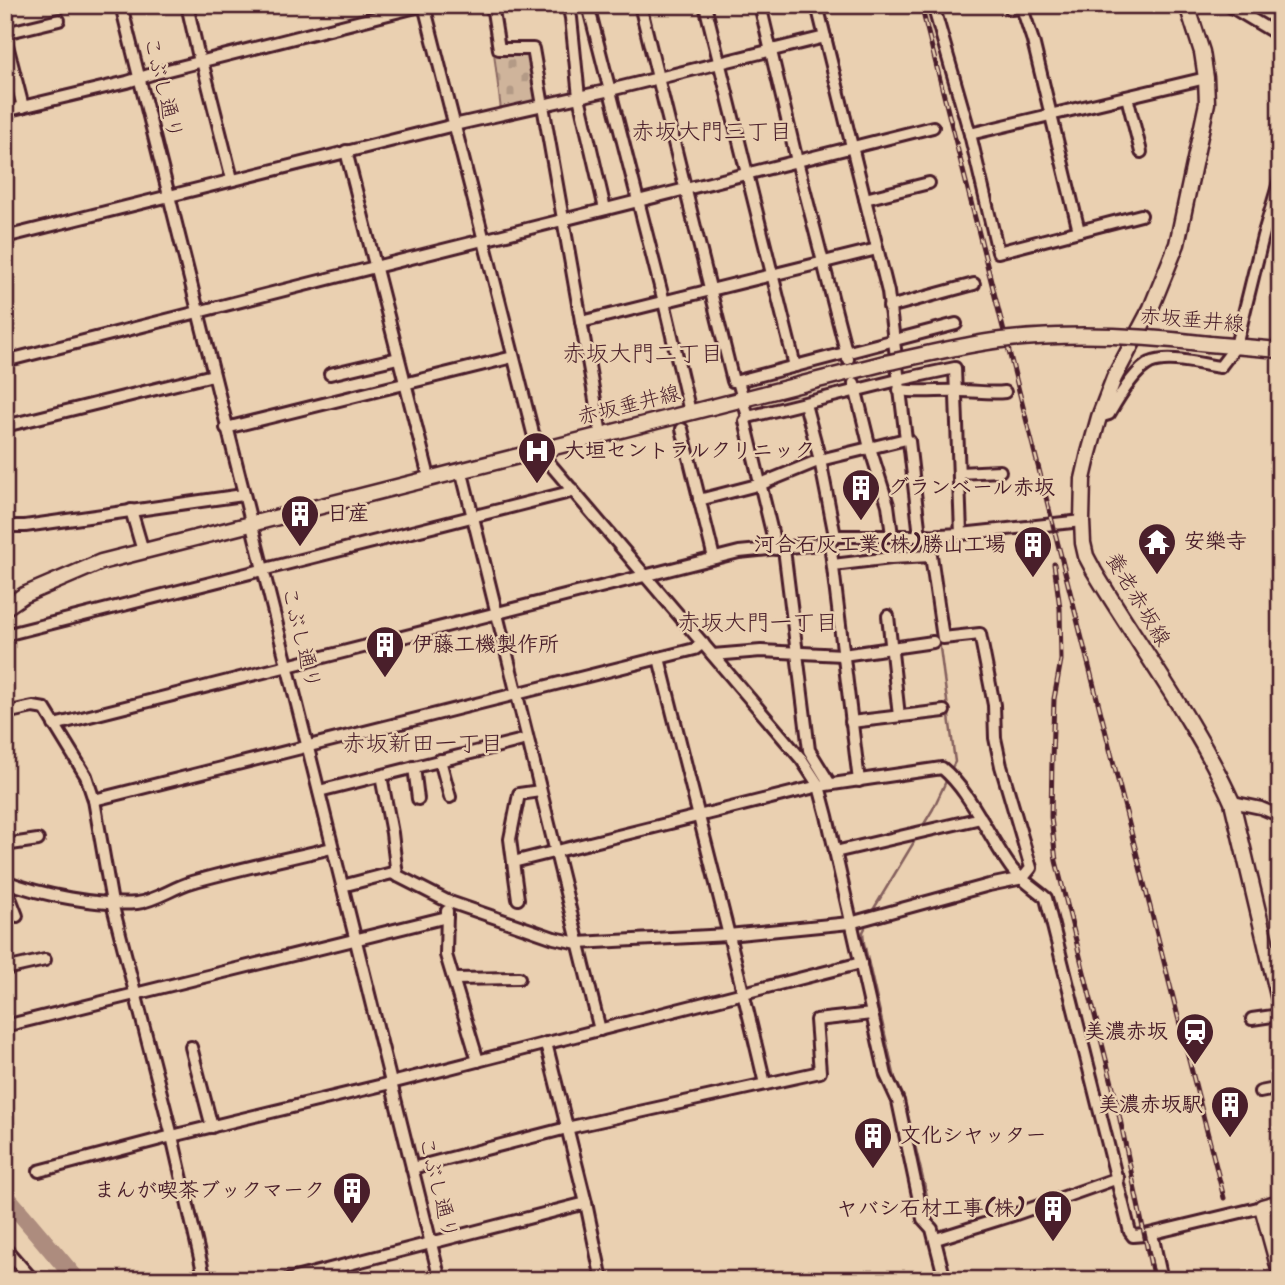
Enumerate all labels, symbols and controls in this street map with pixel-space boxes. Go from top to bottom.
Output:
street label: こぶし通り [133,33,191,143]
district label: 赤坂大門三丁目 [632,115,793,151]
street label: 赤坂垂井線 [1138,300,1246,342]
district label: 赤坂大門二丁目 [563,337,724,373]
street label: 赤坂垂井線 [574,377,684,435]
hospital icon: 大垣セントラルクリニック [516,430,558,485]
place label: 大垣セントラルクリニック [564,435,815,468]
building icon: グランベール赤坂 [840,467,882,522]
place label: グランベール赤坂 [888,472,1055,505]
building icon: 日産 [279,493,321,548]
place label: 日産 [327,498,369,531]
temple icon: 安樂寺 [1136,521,1178,576]
building icon: 河合石灰工業(株)勝山工場 [1012,524,1054,579]
place label: 安樂寺 [1184,526,1247,559]
place label: 河合石灰工業(株)勝山工場 [754,529,1006,562]
street label: 養老赤坂線 [1096,547,1178,653]
street label: こぶし通り [271,583,329,693]
district label: 赤坂大門一丁目 [678,606,839,642]
building icon: 伊藤工機製作所 [364,624,406,679]
place label: 伊藤工機製作所 [412,629,559,662]
district label: 赤坂新田一丁目 [343,727,504,763]
station icon: 美濃赤坂 [1174,1011,1216,1066]
place label: 美濃赤坂 [1084,1016,1168,1049]
building icon: 美濃赤坂駅 [1209,1084,1251,1139]
place label: 美濃赤坂駅 [1098,1089,1203,1122]
building icon: 文化シヤッター [852,1115,894,1170]
place label: 文化シヤッター [900,1120,1047,1153]
street label: こぶし通り [408,1133,466,1243]
building icon: まんが喫茶ブックマーク [331,1170,373,1225]
place label: まんが喫茶ブックマーク [94,1175,325,1208]
building icon: ヤバシ石材工事(株) [1032,1188,1074,1243]
place label: ヤバシ石材工事(株) [836,1193,1026,1226]

